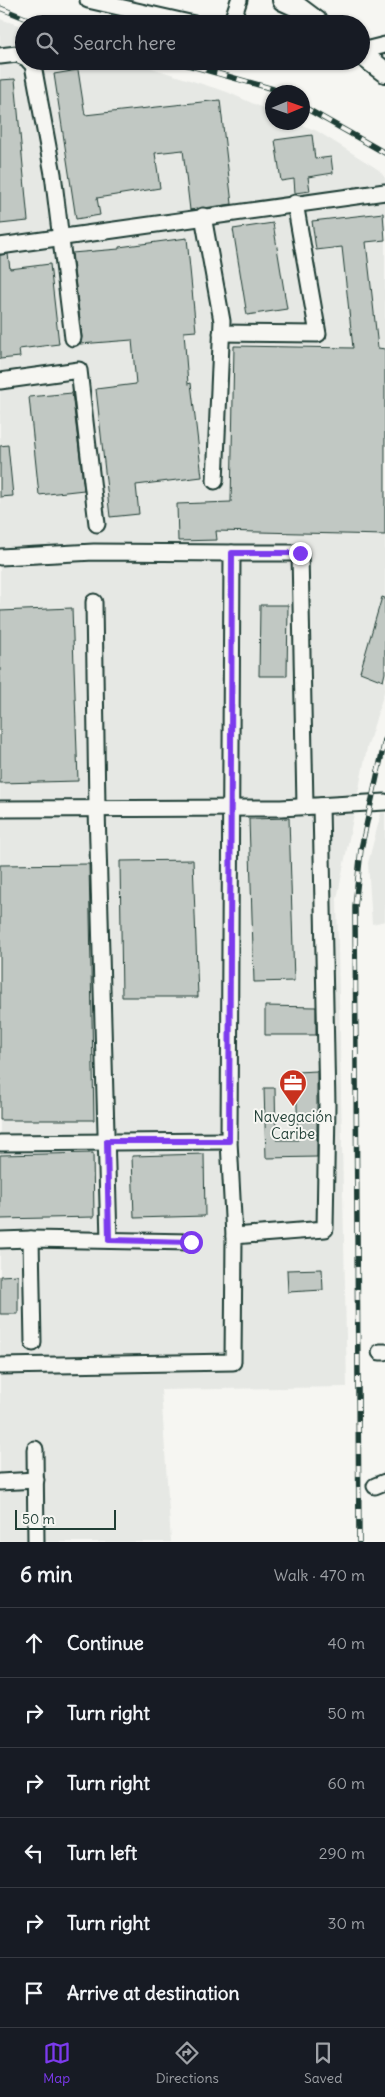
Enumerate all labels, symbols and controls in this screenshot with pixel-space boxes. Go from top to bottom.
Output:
search box [15,15,370,70]
icon: search [33,29,61,57]
text: Search here [73,31,176,55]
north arrow [265,85,310,130]
route end [289,542,312,565]
office icon: Navegación Caribe [278,1068,308,1107]
place label: Navegación Caribe [253,1107,333,1143]
route start [180,1231,203,1254]
scale bar [15,1507,116,1530]
text: 50 m [22,1510,55,1528]
text: 6 min [20,1561,72,1588]
text: Walk · 470 m [274,1565,365,1585]
icon: ahead [20,1629,48,1657]
text: Continue [67,1631,144,1655]
text: 40 m [327,1633,365,1653]
icon: right [20,1699,48,1727]
text: Turn right [67,1701,150,1725]
text: 50 m [327,1703,365,1723]
icon: right [20,1769,48,1797]
text: Turn right [67,1771,150,1795]
text: 60 m [327,1773,365,1793]
icon: left [20,1839,48,1867]
text: Turn left [67,1841,137,1865]
text: 290 m [319,1843,365,1863]
icon: right [20,1909,48,1937]
text: Turn right [67,1911,150,1935]
text: 30 m [328,1913,365,1933]
icon: arrive [20,1979,48,2007]
text: Arrive at destination [67,1981,240,2005]
tab: Map [43,2039,71,2087]
tab: Directions [156,2039,219,2087]
tab: Saved [304,2039,342,2087]

